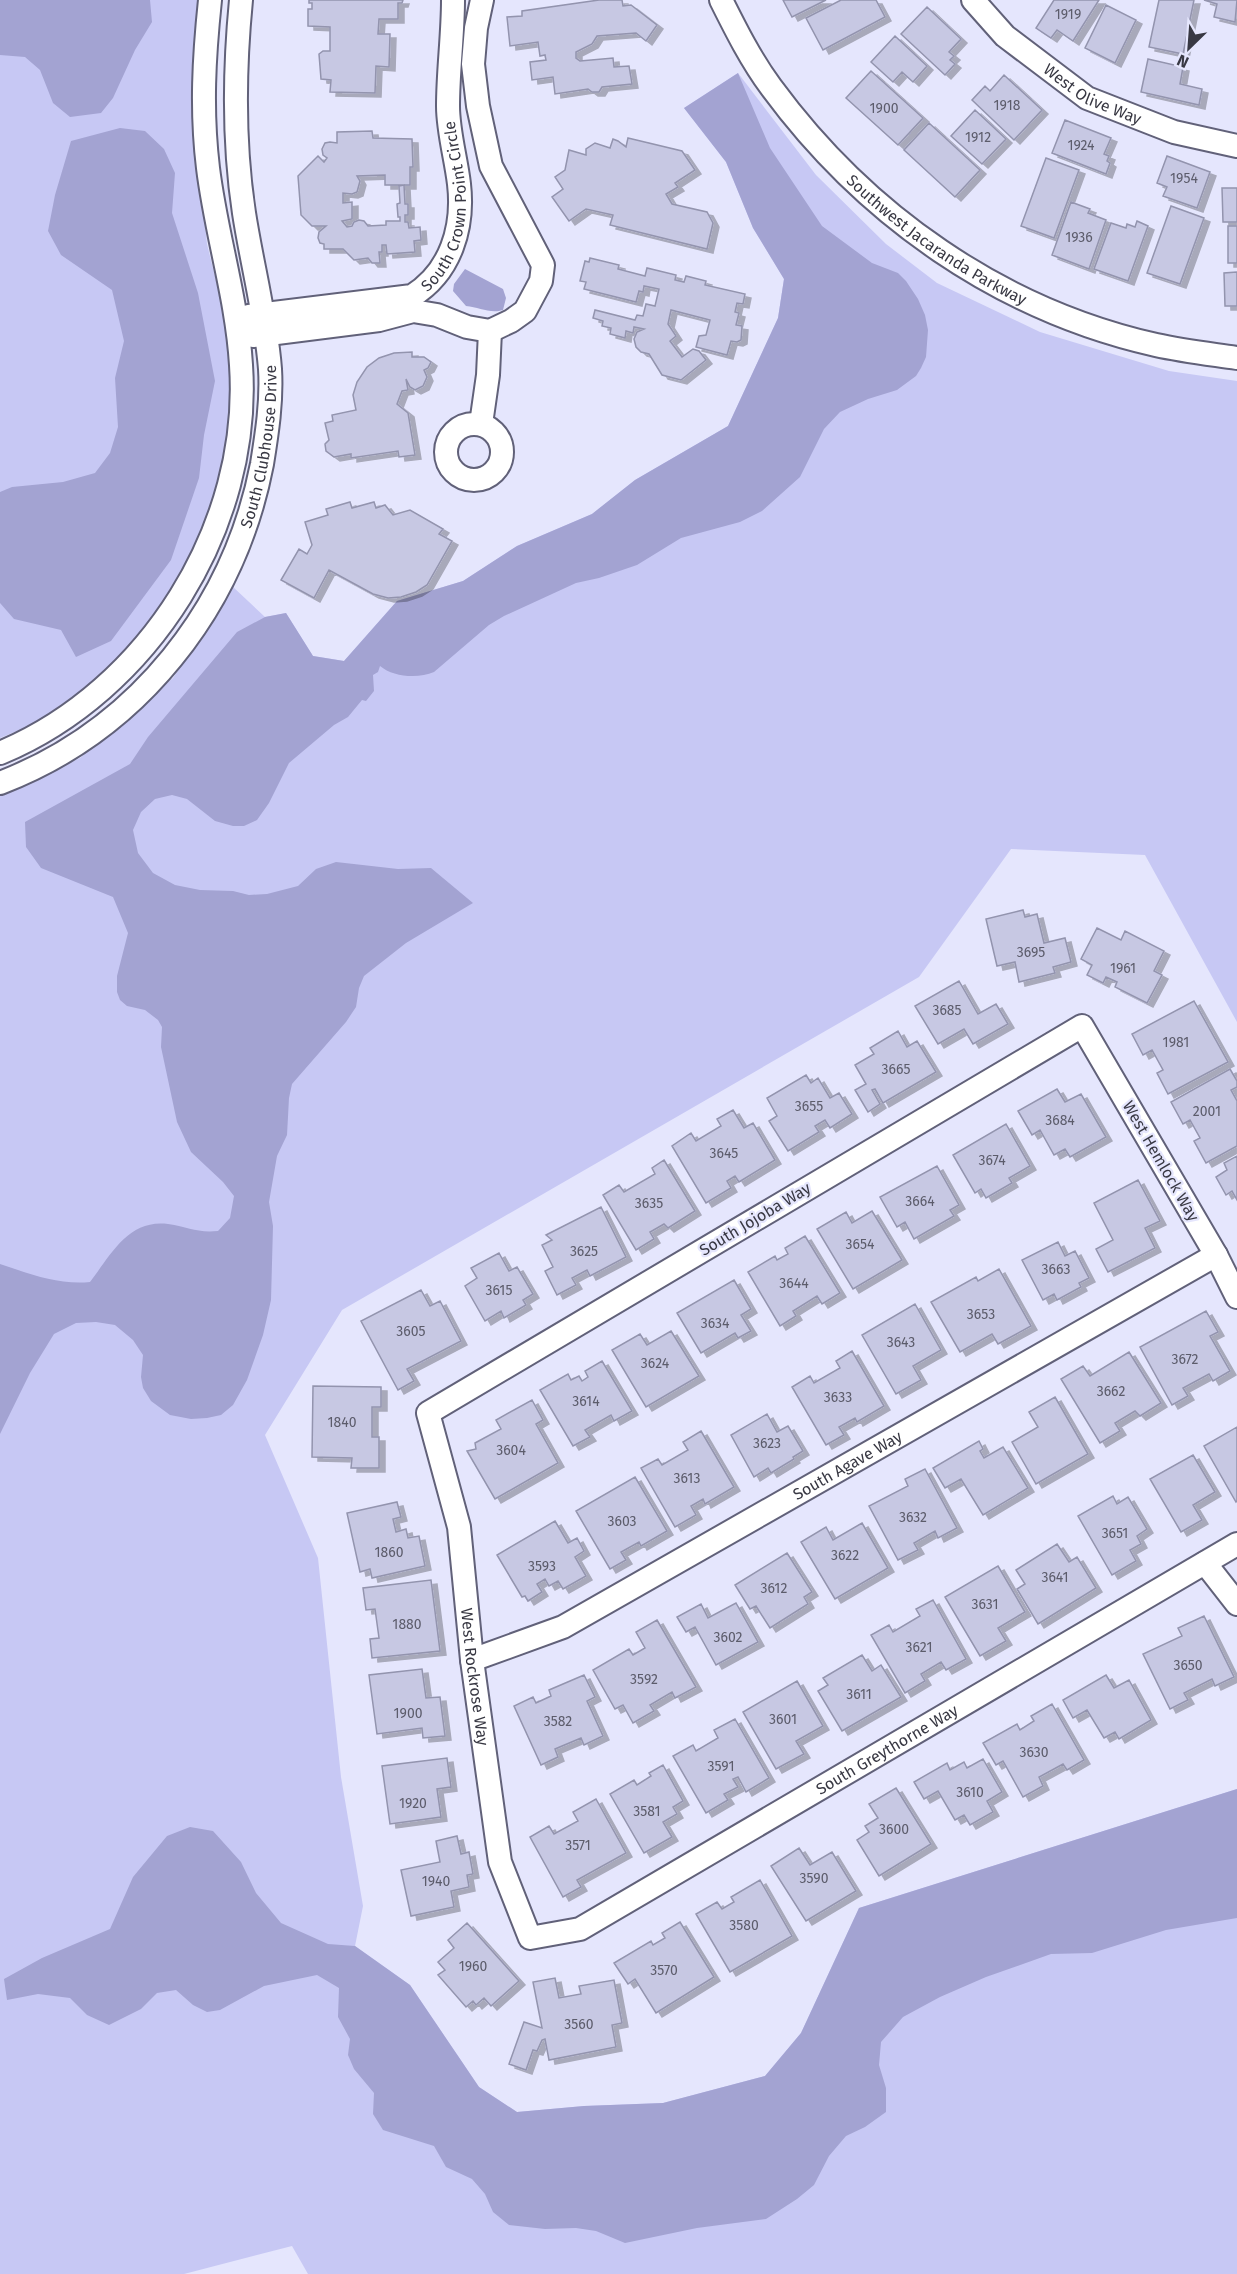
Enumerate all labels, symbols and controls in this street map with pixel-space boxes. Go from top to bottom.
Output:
house number: 1919 [1055,6,1081,23]
north arrow [1159,18,1219,78]
text: N [1174,50,1192,72]
street label: West Olive Way [1040,59,1144,128]
house number: 1918 [994,97,1021,114]
house number: 1900 [869,100,899,117]
street label: South Crown Point Circle [417,120,470,295]
house number: 1912 [965,129,991,146]
house number: 1924 [1067,137,1095,154]
street label: Southwest Jacaranda Parkway [843,170,1030,309]
house number: 1954 [1170,170,1198,187]
house number: 1936 [1065,229,1093,246]
street label: South Clubhouse Drive [236,364,280,530]
house number: 3695 [1017,944,1045,961]
house number: 1961 [1110,960,1136,977]
house number: 3685 [932,1002,962,1019]
house number: 1981 [1163,1034,1189,1051]
house number: 3665 [882,1061,910,1078]
street label: West Hemlock Way [1119,1097,1203,1225]
house number: 3655 [795,1098,823,1115]
house number: 2001 [1193,1103,1221,1120]
house number: 3684 [1045,1112,1075,1129]
house number: 3645 [710,1145,738,1162]
house number: 3674 [978,1152,1006,1169]
street label: South Jojoba Way [696,1178,814,1260]
house number: 3664 [905,1193,935,1210]
house number: 3635 [635,1195,663,1212]
house number: 3654 [846,1236,875,1253]
house number: 3625 [570,1243,598,1260]
house number: 3663 [1042,1261,1070,1278]
house number: 3644 [779,1275,809,1292]
house number: 3615 [486,1282,512,1299]
house number: 3653 [967,1306,995,1323]
house number: 3634 [701,1315,730,1332]
house number: 3605 [396,1323,426,1340]
house number: 3643 [887,1334,915,1351]
house number: 3672 [1171,1351,1199,1368]
house number: 3624 [641,1355,670,1372]
house number: 3662 [1097,1383,1125,1400]
house number: 3633 [824,1389,852,1406]
house number: 3614 [572,1393,600,1410]
house number: 1840 [327,1414,357,1431]
street label: South Agave Way [789,1426,905,1504]
house number: 3623 [753,1435,781,1452]
house number: 3604 [496,1442,526,1459]
house number: 3613 [674,1470,700,1487]
house number: 3632 [899,1509,927,1526]
house number: 3603 [607,1513,637,1530]
house number: 3651 [1102,1525,1128,1542]
house number: 1860 [374,1544,404,1561]
house number: 3622 [831,1547,859,1564]
house number: 3593 [528,1558,556,1575]
house number: 3641 [1041,1569,1069,1586]
house number: 3612 [761,1580,787,1597]
house number: 3631 [971,1596,999,1613]
street label: West Rockrose Way [457,1607,493,1747]
house number: 1880 [392,1616,422,1633]
house number: 3602 [713,1629,743,1646]
house number: 3621 [906,1639,932,1656]
house number: 3650 [1173,1657,1203,1674]
house number: 3592 [630,1671,658,1688]
house number: 3611 [846,1686,872,1703]
street label: South Greythorne Way [812,1700,961,1798]
house number: 1900 [393,1705,423,1722]
house number: 3601 [769,1711,797,1728]
house number: 3582 [544,1713,572,1730]
house number: 3630 [1019,1744,1049,1761]
house number: 3591 [708,1758,734,1775]
house number: 3610 [956,1784,984,1801]
house number: 1920 [399,1795,427,1812]
house number: 3581 [633,1803,661,1820]
house number: 3600 [879,1821,909,1838]
house number: 3571 [565,1837,591,1854]
house number: 3590 [800,1870,829,1887]
house number: 1940 [422,1873,450,1890]
house number: 3580 [729,1917,759,1934]
house number: 1960 [459,1958,488,1975]
house number: 3570 [650,1962,678,1979]
house number: 3560 [564,2016,594,2033]

